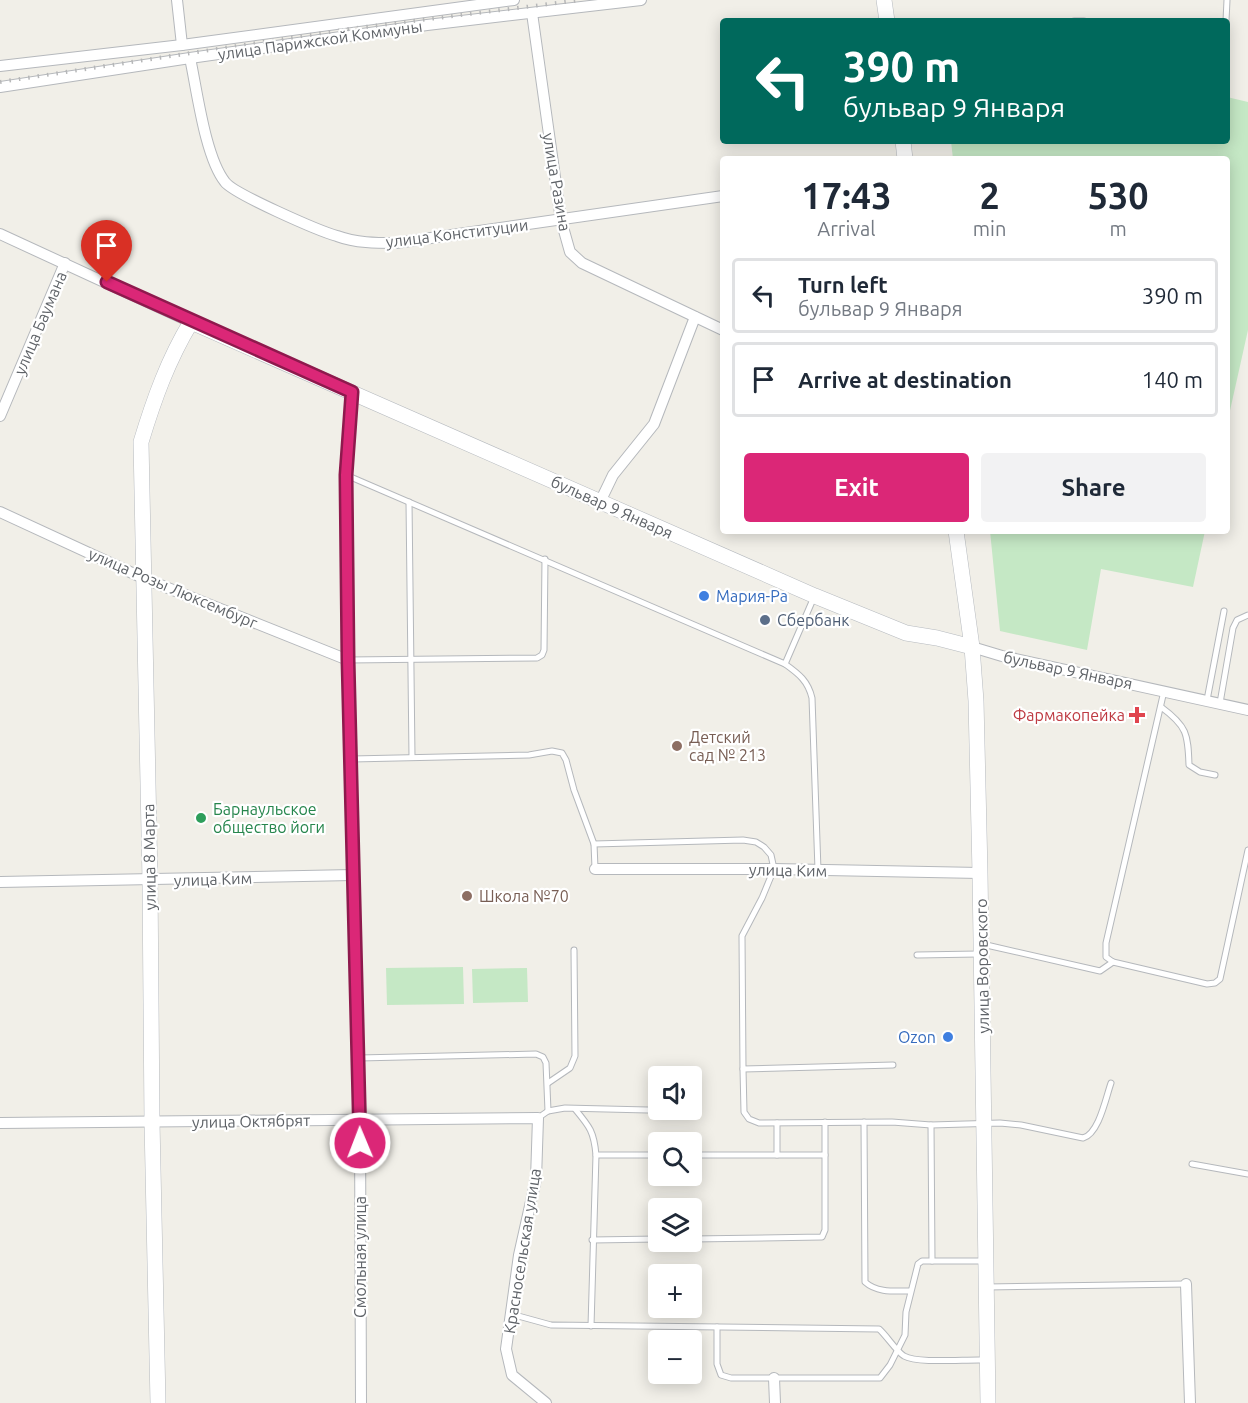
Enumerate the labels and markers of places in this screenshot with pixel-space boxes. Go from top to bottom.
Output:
pin [81,220,132,282]
place label: Мария-Ра [716,587,788,605]
marker: Мария-Ра [697,589,711,603]
place label: Сбербанк [777,611,850,629]
marker: Сбербанк [758,613,772,627]
place label: Фармакопейка [1013,706,1125,724]
marker: Фармакопейка [1130,708,1144,722]
place label: Детский сад № 213 [689,728,766,764]
marker: Детский сад № 213 [670,739,684,753]
place label: Барнаульское общество йоги [213,800,325,836]
marker: Барнаульское общество йоги [194,811,208,825]
place label: Школа №70 [479,887,569,905]
marker: Школа №70 [460,889,474,903]
place label: Ozon [898,1028,936,1046]
marker: Ozon [941,1030,955,1044]

